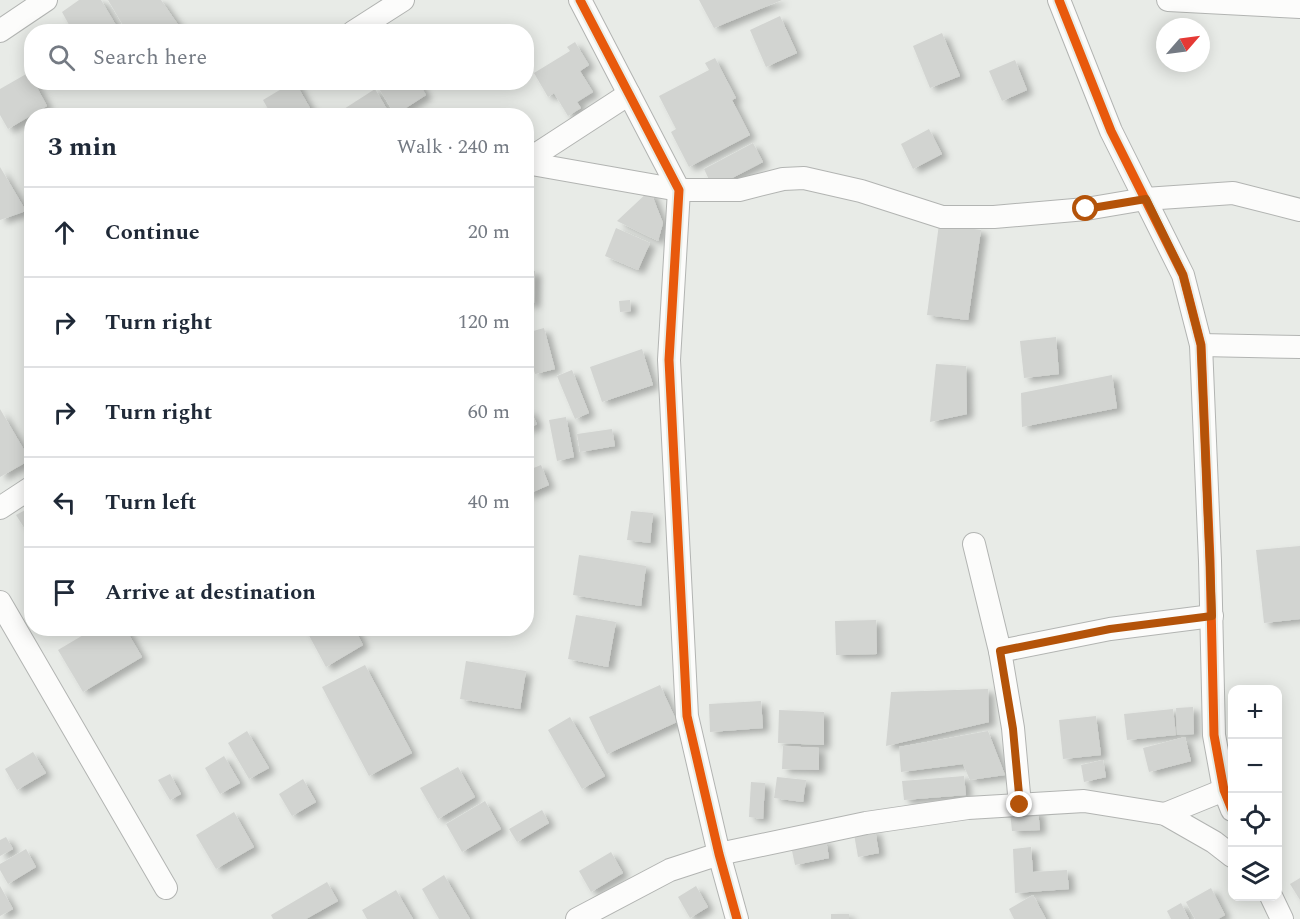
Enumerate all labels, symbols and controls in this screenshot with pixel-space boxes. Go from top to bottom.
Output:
north arrow [1156,18,1210,72]
search box [24,24,534,90]
icon: search [45,41,78,74]
text: Search here [93,41,207,74]
text: 3 min [48,127,117,167]
text: Walk · 240 m [397,132,510,162]
route start [1072,195,1098,221]
icon: ahead [48,216,81,249]
text: Continue [105,216,200,249]
text: 20 m [468,217,510,247]
icon: right [48,306,81,339]
text: Turn right [105,306,212,339]
text: 120 m [458,307,510,337]
icon: right [48,396,81,429]
text: Turn right [105,396,212,429]
text: 60 m [468,397,510,427]
icon: left [48,486,81,519]
text: Turn left [105,486,197,519]
text: 40 m [468,487,510,517]
icon: arrive [48,576,81,609]
text: Arrive at destination [105,576,316,609]
map controls [1228,685,1282,901]
button: + [1228,685,1282,739]
button: − [1228,739,1282,793]
route end [1006,791,1032,817]
button: locate [1228,793,1282,847]
button: layers [1228,847,1282,901]

